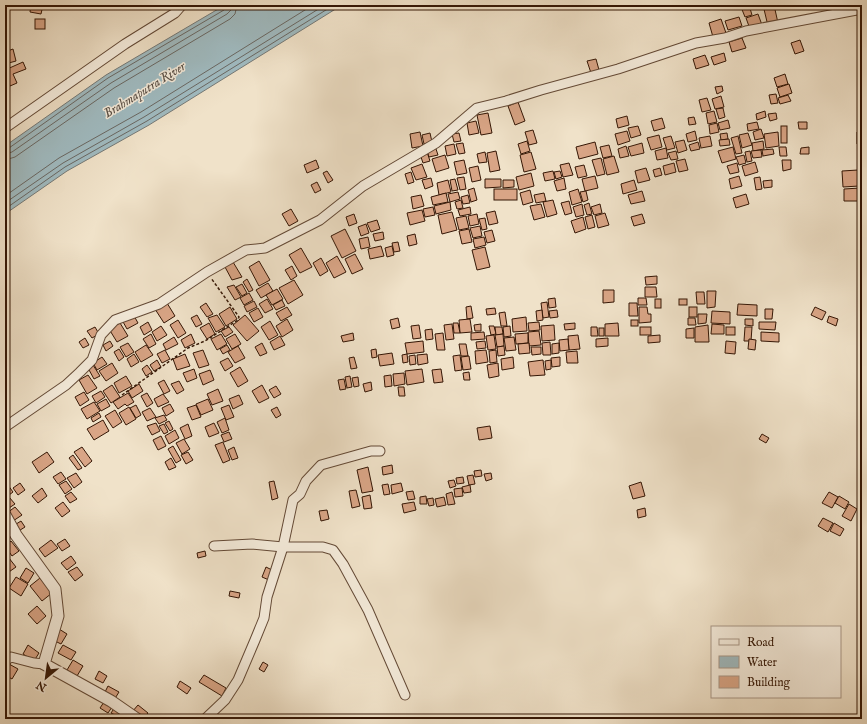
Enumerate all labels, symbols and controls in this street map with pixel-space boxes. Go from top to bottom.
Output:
water label: Brahmaputra River [101,58,189,122]
legend [711,626,841,698]
text: Road [747,635,775,650]
text: Water [747,655,778,670]
north arrow [26,658,66,698]
text: Building [747,675,791,690]
text: N [34,677,50,695]

